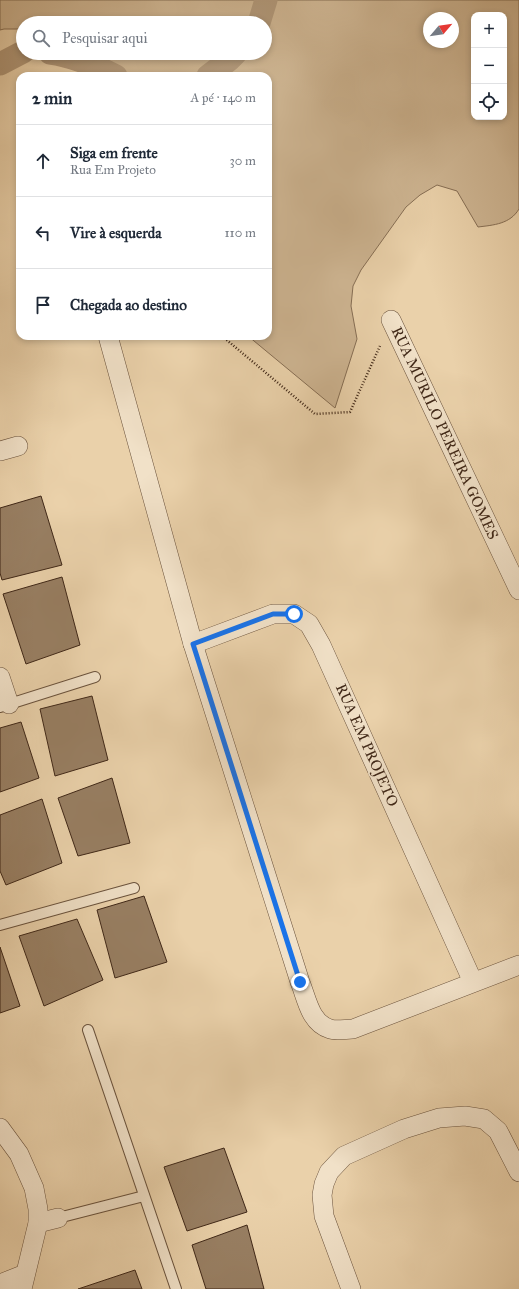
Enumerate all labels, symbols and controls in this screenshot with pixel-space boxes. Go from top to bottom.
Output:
north arrow [423,12,459,48]
map controls [471,12,507,120]
button: + [471,12,507,48]
search box [16,16,272,60]
icon: search [30,27,52,49]
text: Pesquisar aqui [62,29,148,47]
button: − [471,48,507,84]
button: locate [471,84,507,120]
text: 2 min [32,88,72,109]
text: A pé · 140 m [190,90,256,106]
text: Siga em frente [70,144,158,162]
icon: ahead [32,150,54,172]
text: 30 m [230,153,256,169]
text: Rua Em Projeto [70,162,156,178]
icon: left [32,222,54,244]
text: Vire à esquerda [70,224,162,242]
text: 110 m [224,225,256,241]
icon: arrive [32,294,54,316]
text: Chegada ao destino [70,296,187,314]
street label: RUA MURILO PEREIRA GOMES [388,324,502,542]
route start [285,605,303,623]
street label: RUA EM PROJETO [331,681,402,810]
route end [291,973,309,991]

